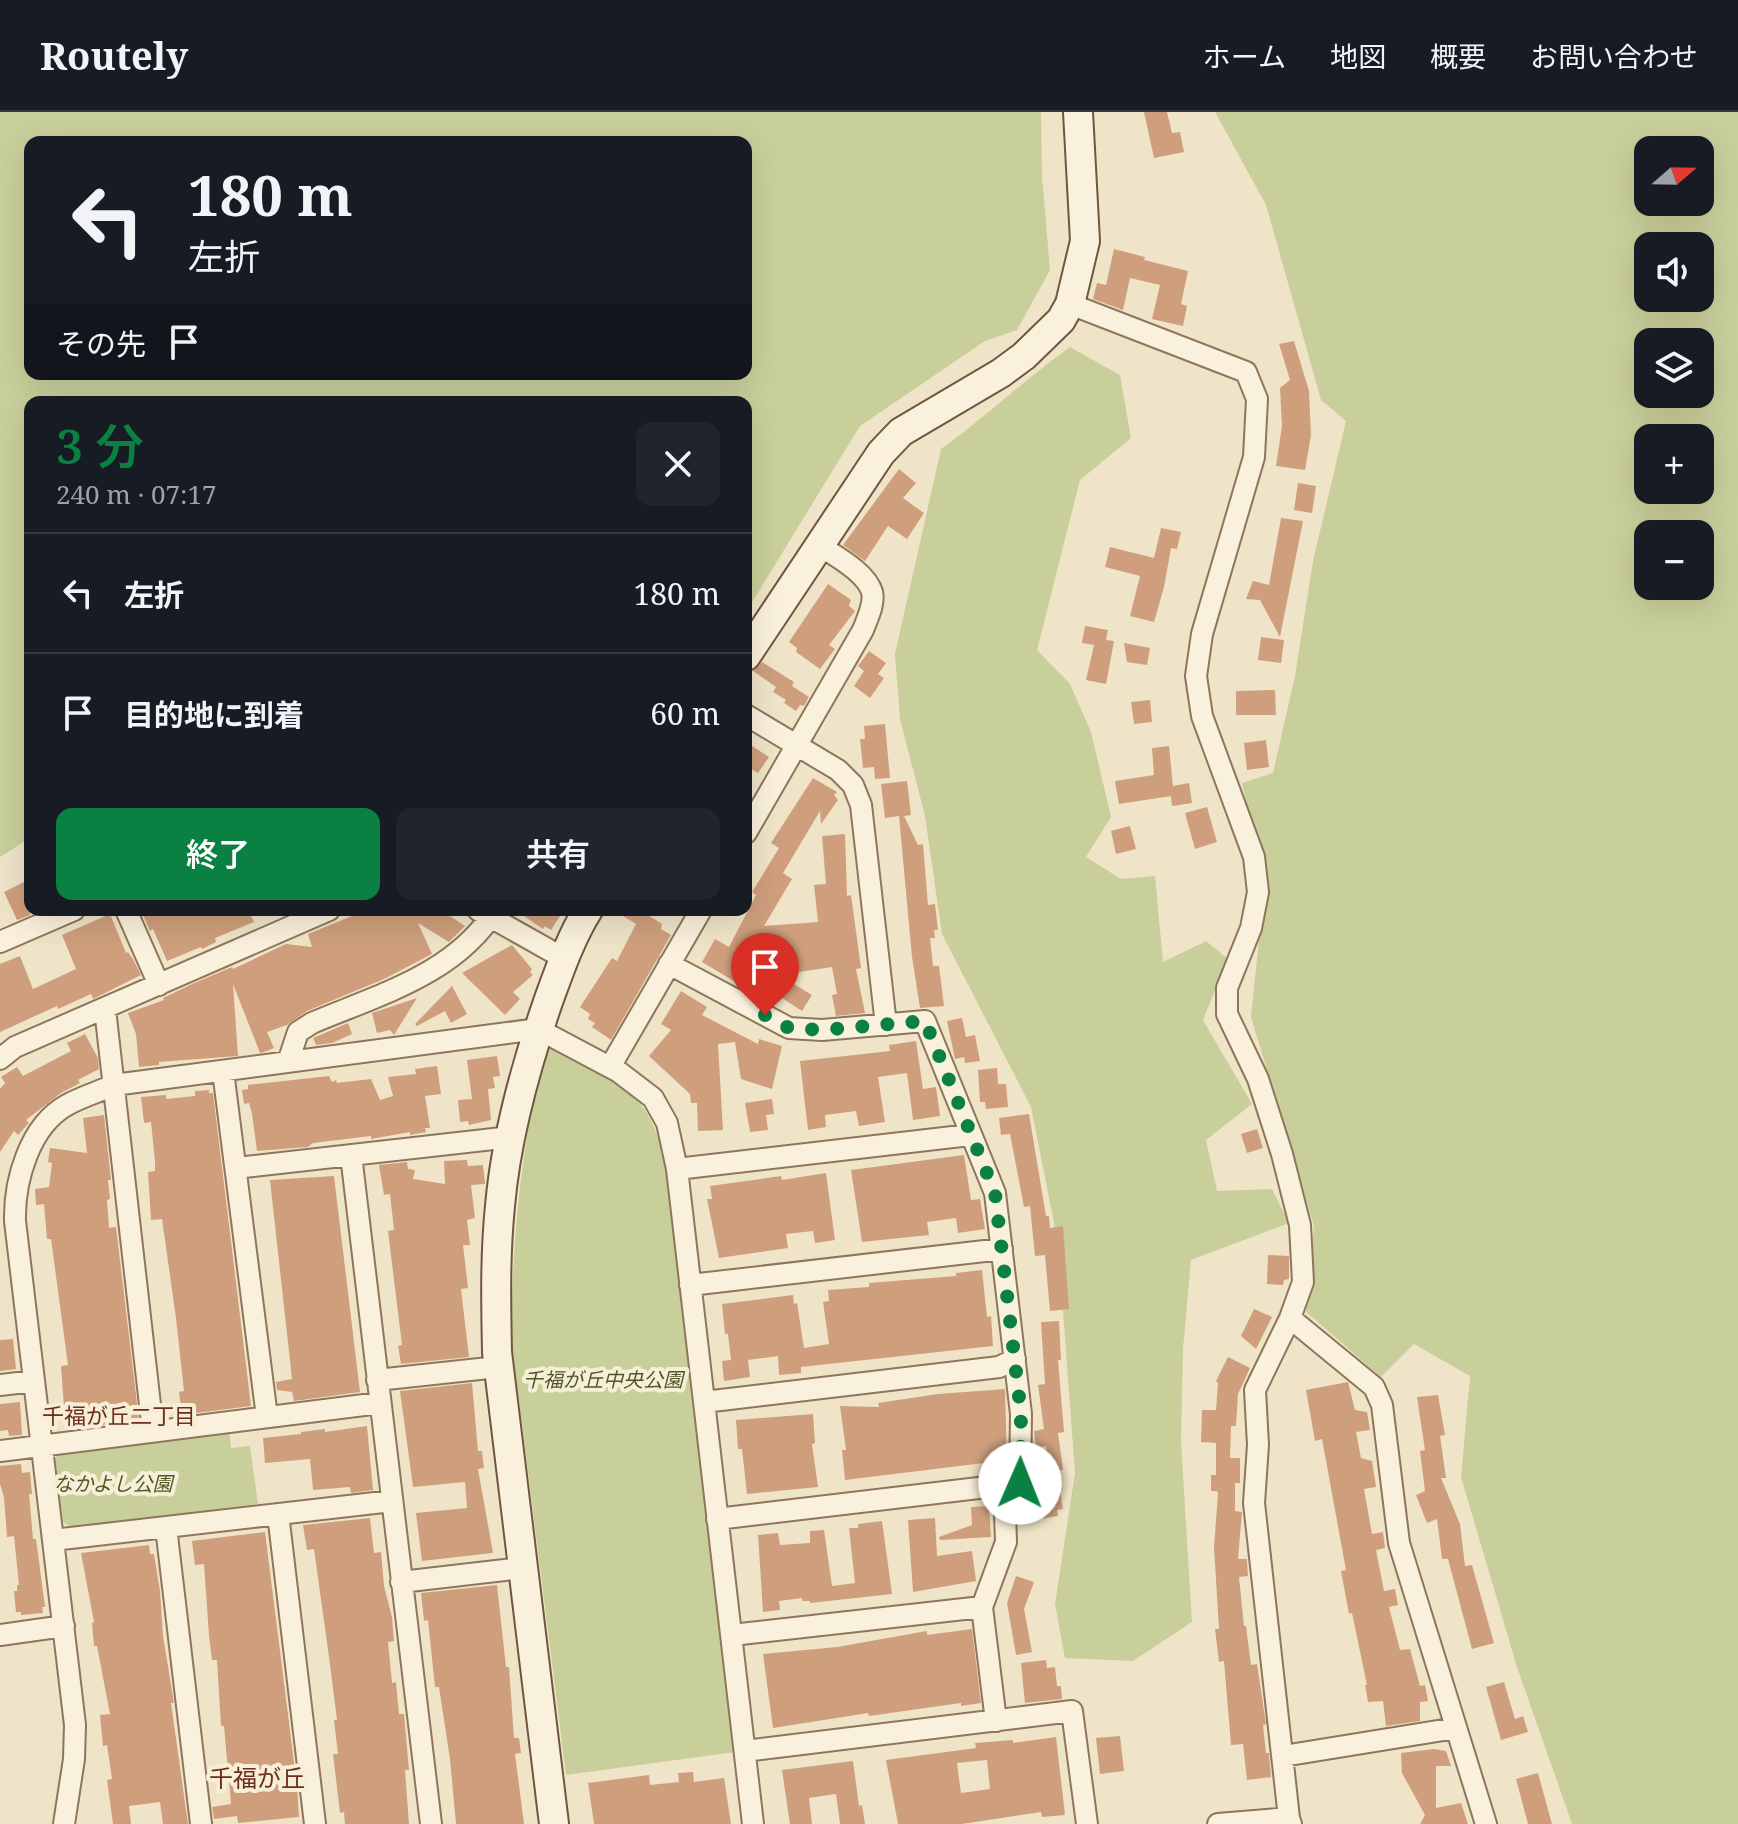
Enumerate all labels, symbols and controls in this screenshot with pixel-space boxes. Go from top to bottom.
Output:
text: Routely [40,29,188,81]
text: ホーム [1203,37,1286,75]
text: 地図 [1330,37,1386,75]
text: 概要 [1430,37,1486,75]
text: お問い合わせ [1530,37,1698,75]
north arrow [1634,136,1714,216]
map controls [1634,136,1714,600]
text: 180 m [188,156,353,232]
icon: left [56,168,160,272]
text: 左折 [188,232,260,281]
button: sound [1634,232,1714,312]
icon: arrive [162,320,206,364]
text: その先 [56,323,146,364]
button: layers [1634,328,1714,408]
text: 3 分 [56,413,144,478]
button: close [636,422,720,506]
button: + [1634,424,1714,504]
text: 240 m · 07:17 [56,476,217,512]
button: − [1634,520,1714,600]
icon: left [56,571,100,615]
text: 180 m [634,573,720,614]
text: 左折 [124,574,184,615]
icon: arrive [56,691,100,735]
text: 60 m [650,693,720,734]
text: 目的地に到着 [124,694,304,735]
button: 終了 [56,808,380,900]
button: 共有 [396,808,720,900]
pin [731,933,799,1015]
icon: arrive [743,945,787,989]
park label: 千福が丘中央公園 [523,1366,686,1393]
district label: 千福が丘二丁目 [42,1400,196,1430]
position arrow [978,1441,1062,1525]
park label: なかよし公園 [54,1470,175,1497]
district label: 千福が丘 [209,1761,305,1794]

